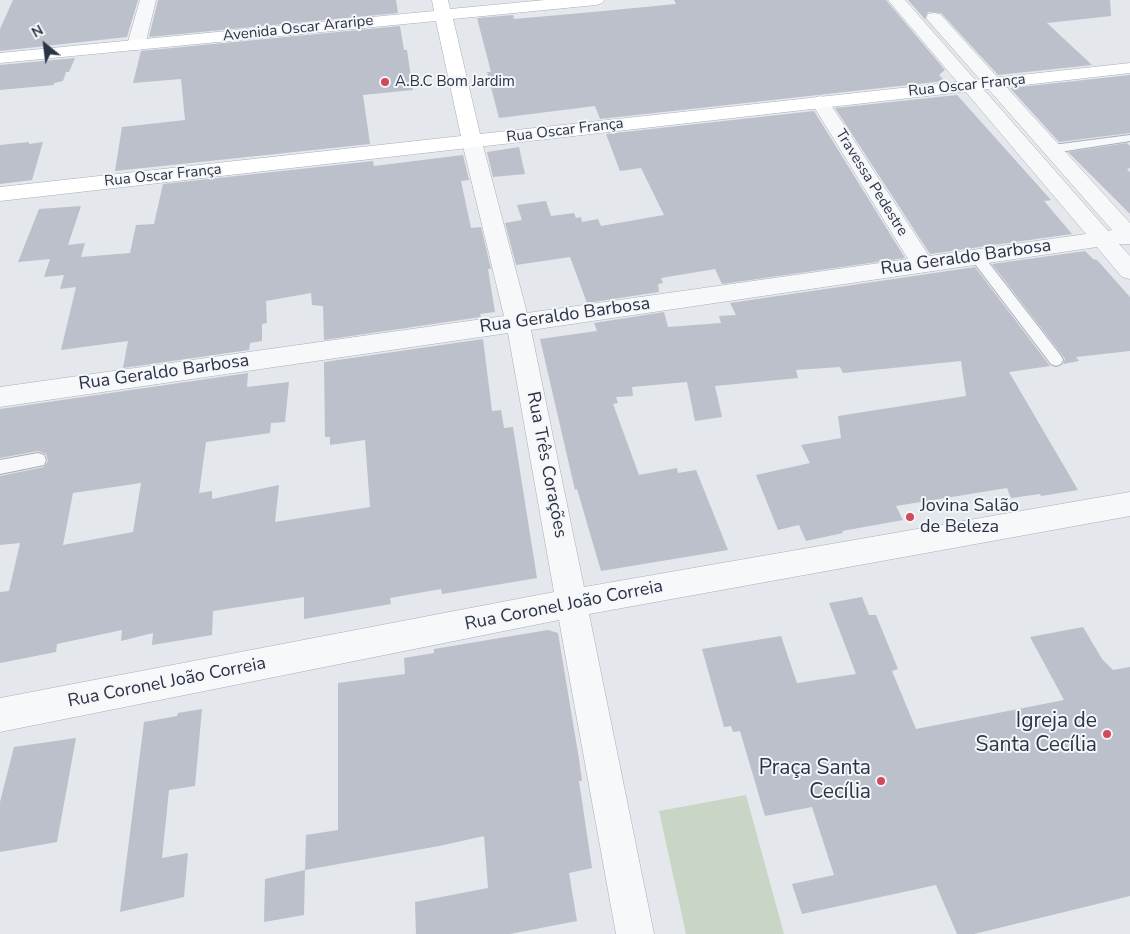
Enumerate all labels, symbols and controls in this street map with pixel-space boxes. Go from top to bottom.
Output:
street label: Avenida Oscar Araripe [222,12,374,46]
north arrow [20,20,70,70]
text: N [28,21,47,42]
street label: Rua Oscar França [908,71,1026,101]
place label: A.B.C Bom Jardim [395,73,515,91]
marker: A.B.C Bom Jardim [379,76,391,88]
street label: Rua Oscar França [505,115,625,147]
street label: Travessa Pedestre [831,126,911,240]
street label: Rua Oscar França [104,161,222,191]
street label: Rua Geraldo Barbosa [879,235,1053,281]
street label: Rua Geraldo Barbosa [478,293,652,339]
street label: Rua Geraldo Barbosa [77,350,251,396]
street label: Rua Três Corações [521,390,571,540]
place label: Jovina Salão de Beleza [920,496,1019,538]
marker: Jovina Salão de Beleza [904,511,916,523]
street label: Rua Coronel João Correia [463,576,665,636]
street label: Rua Coronel João Correia [66,653,268,713]
place label: Igreja de Santa Cecília [975,709,1097,759]
marker: Igreja de Santa Cecília [1101,728,1113,740]
place label: Praça Santa Cecília [759,756,871,806]
marker: Praça Santa Cecília [875,775,887,787]

